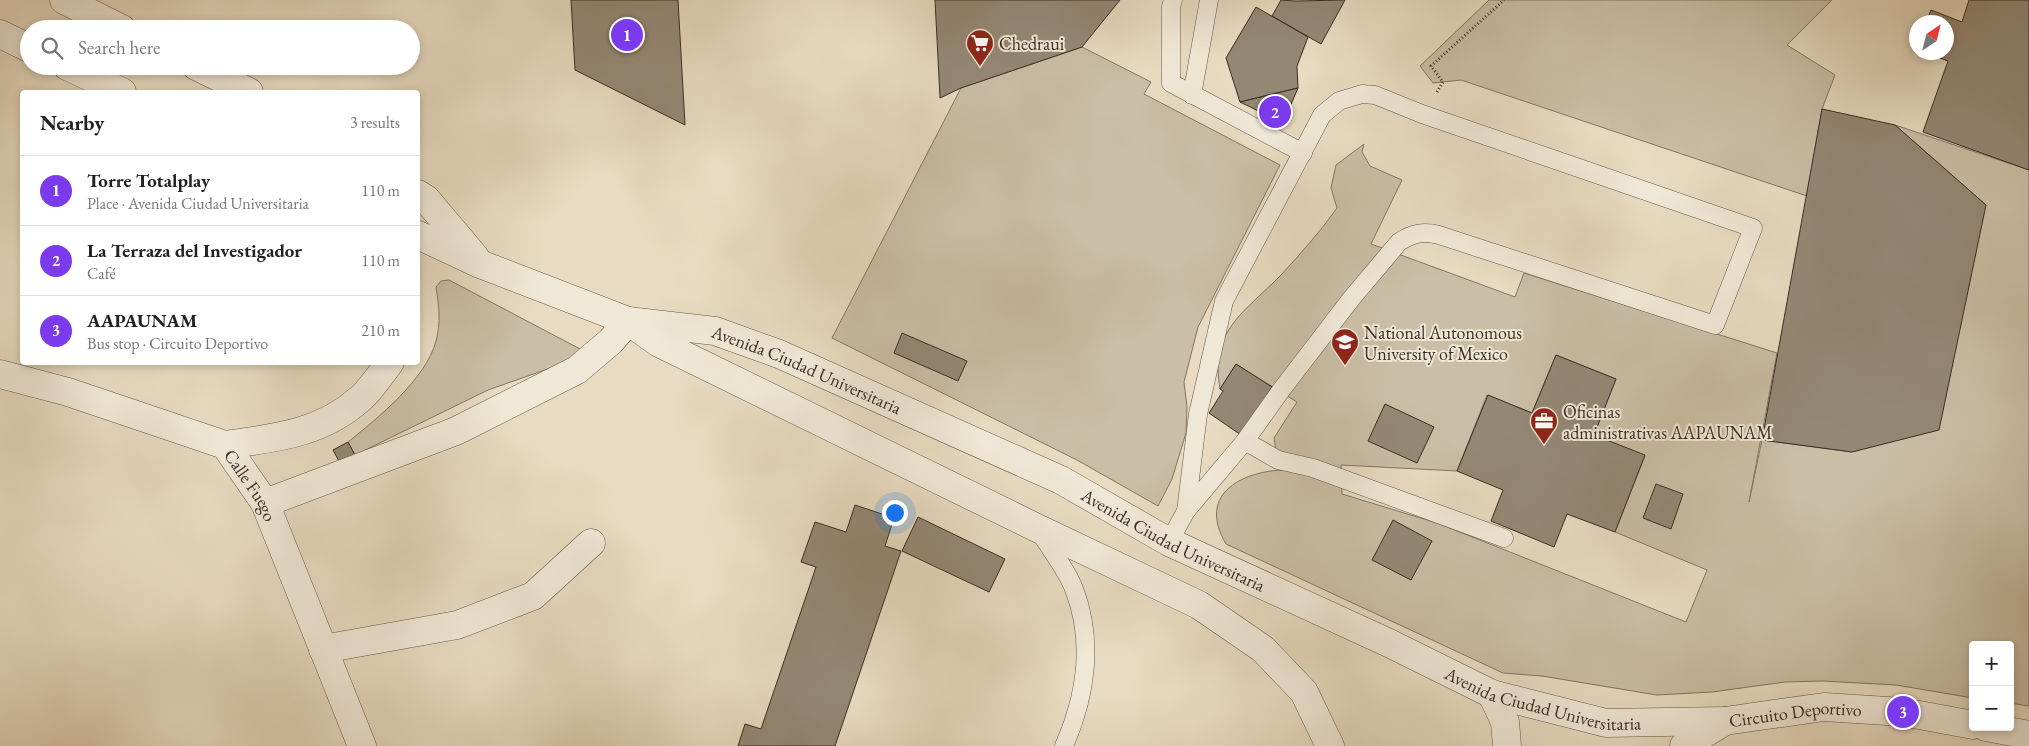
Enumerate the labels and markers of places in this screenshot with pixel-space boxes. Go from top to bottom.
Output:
pin: 1 [611,16,643,54]
supermarket icon: Chedraui [965,28,995,67]
place label: Chedraui [999,32,1065,55]
pin: 2 [1259,93,1291,131]
place label: National Autonomous University of Mexico [1364,321,1522,365]
school or university icon: National Autonomous University of Mexico [1330,327,1360,366]
place label: Oficinas administrativas AAPAUNAM [1563,400,1772,444]
office icon: Oficinas administrativas AAPAUNAM [1529,406,1559,445]
pin: 3 [1887,693,1919,731]

